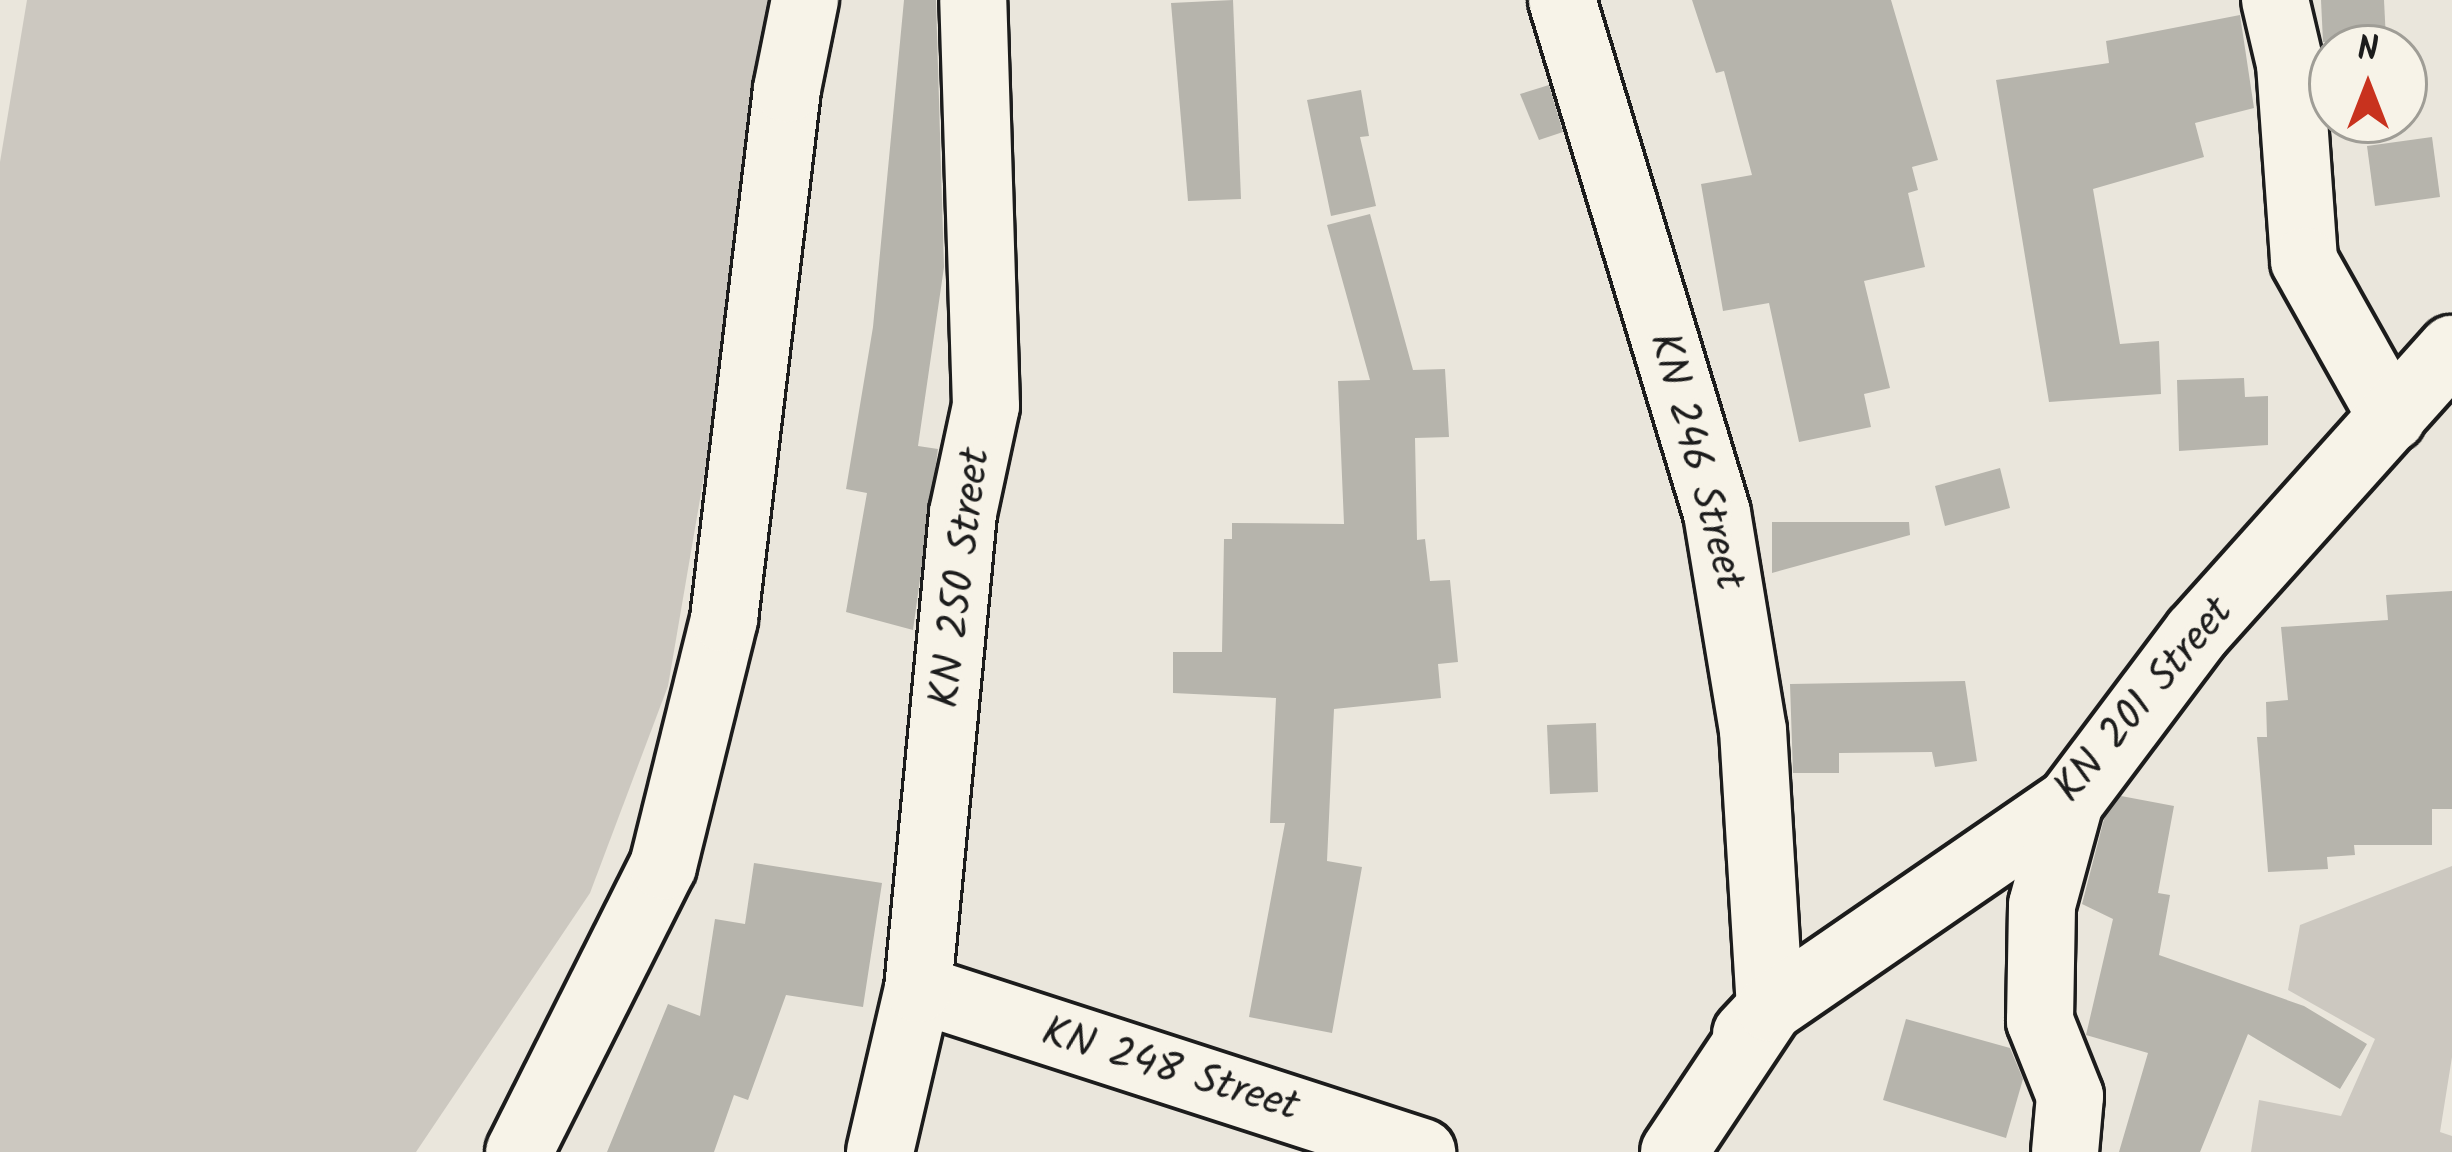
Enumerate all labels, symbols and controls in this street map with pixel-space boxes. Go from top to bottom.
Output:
north arrow [2308,24,2428,144]
text: N [2358,24,2378,77]
street label: KN 246 Street [1636,328,1754,596]
street label: KN 250 Street [921,445,1003,711]
street label: KN 201 Street [2045,588,2245,814]
street label: KN 248 Street [1035,1008,1305,1134]

